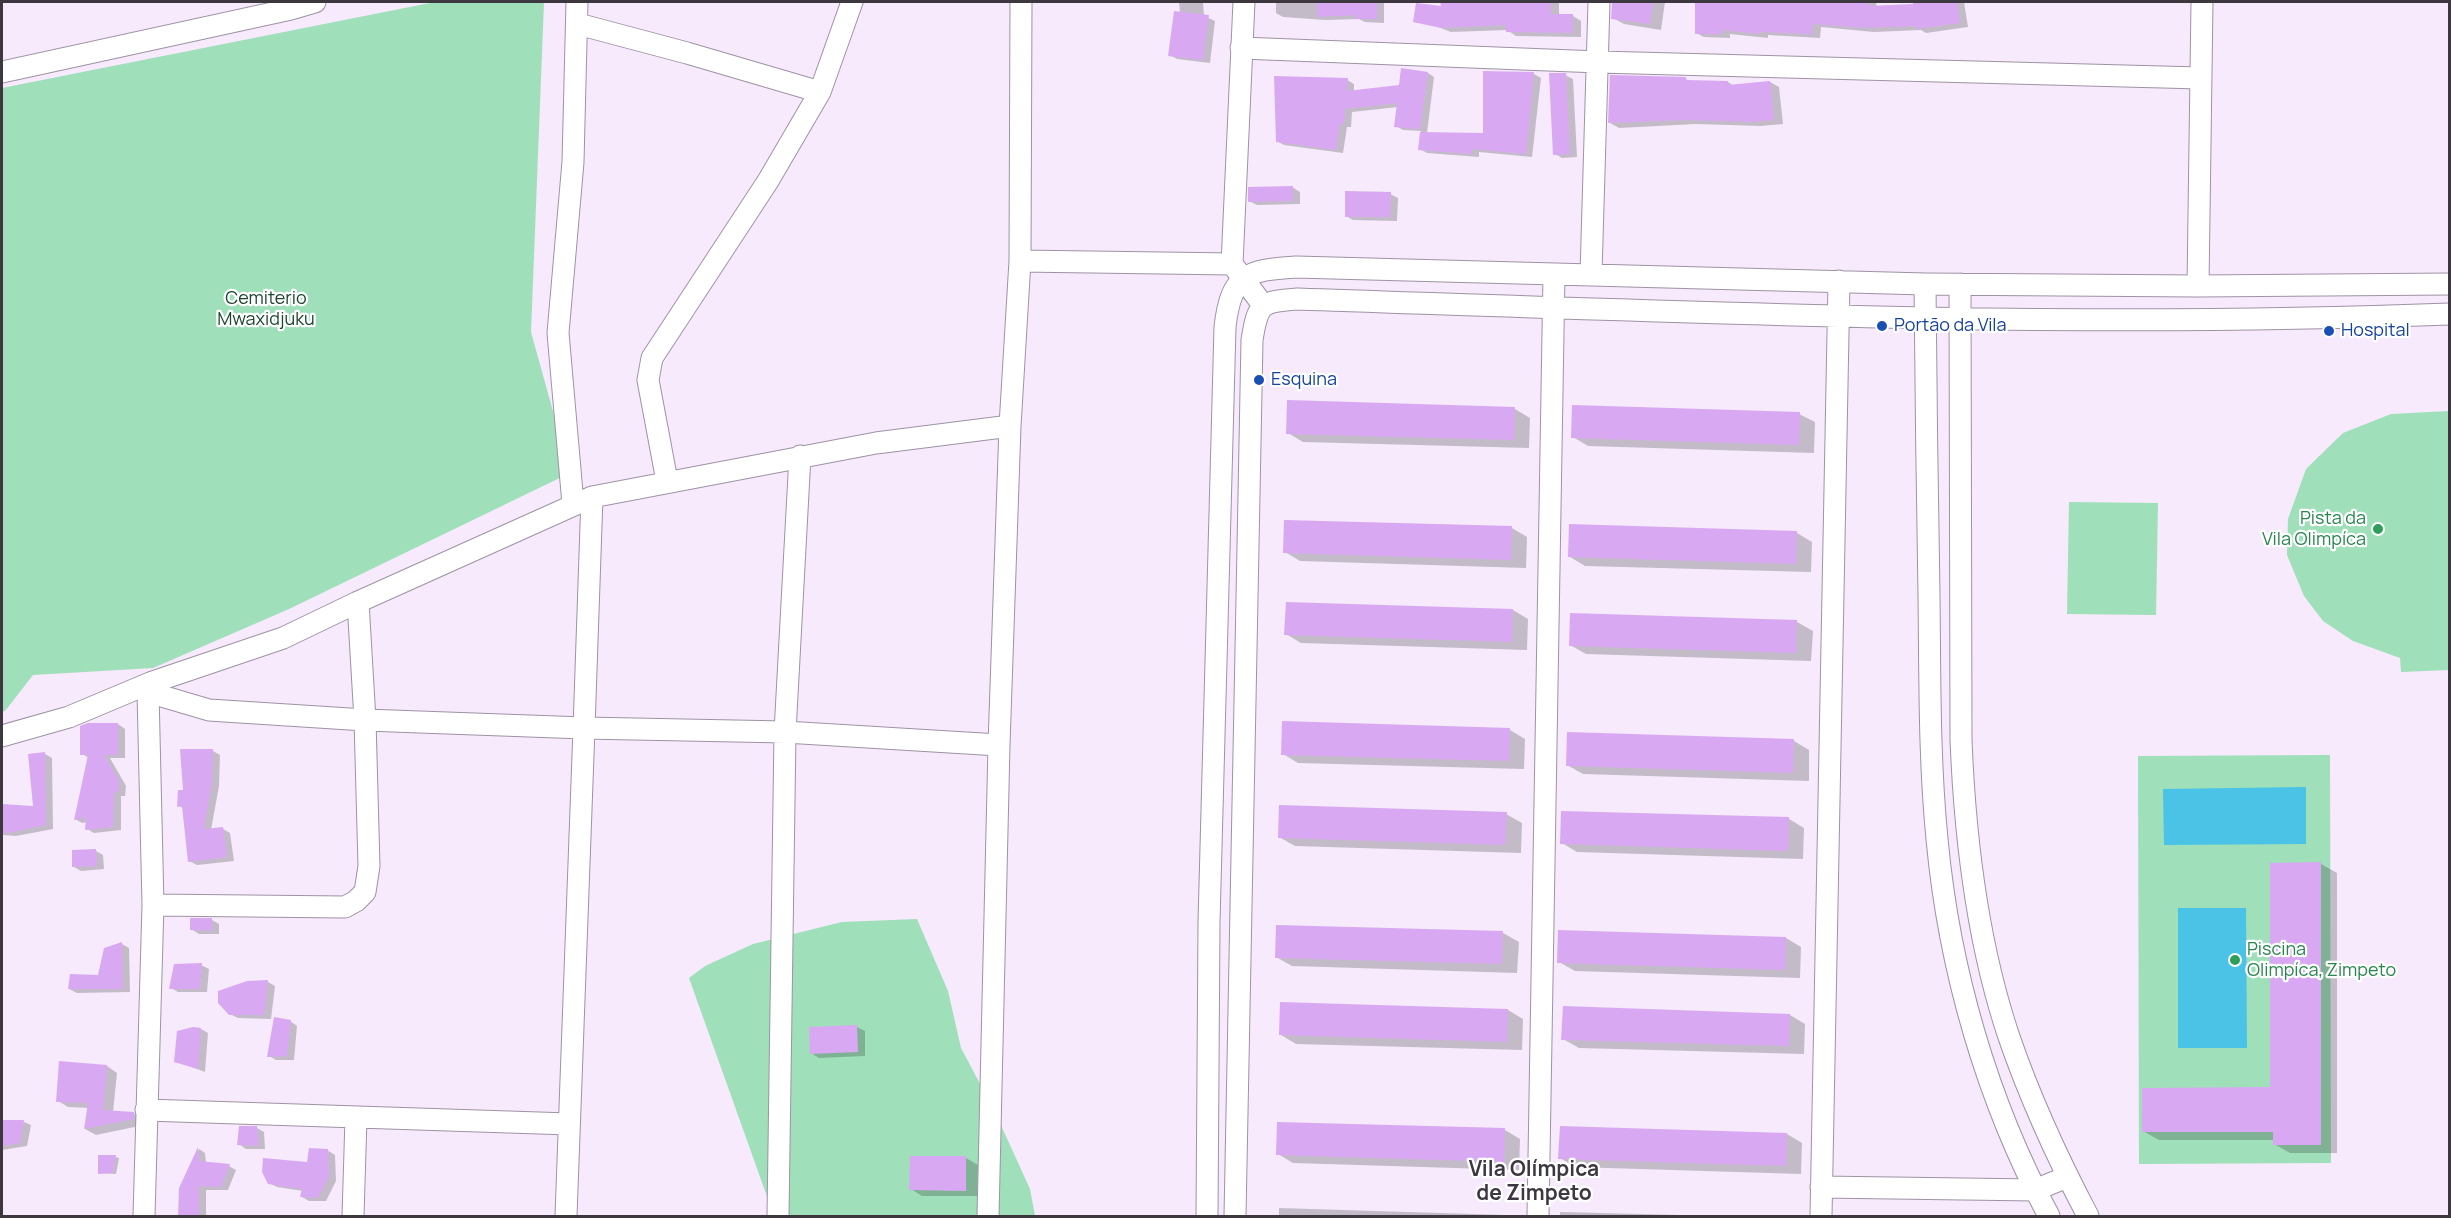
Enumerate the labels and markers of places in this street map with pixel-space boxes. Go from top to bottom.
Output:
place label: Portão da Vila [1894,315,2007,337]
marker: Portão da Vila [1875,319,1889,333]
place label: Hospital [2341,320,2410,342]
marker: Hospital [2322,324,2336,338]
place label: Esquina [1271,369,1337,391]
marker: Esquina [1252,373,1266,387]
place label: Pista da Vila Olimpíca [2262,508,2366,550]
marker: Pista da Vila Olimpíca [2371,522,2385,536]
place label: Piscina Olimpíca, Zimpeto [2247,939,2396,982]
marker: Piscina Olimpíca, Zimpeto [2228,953,2242,967]

